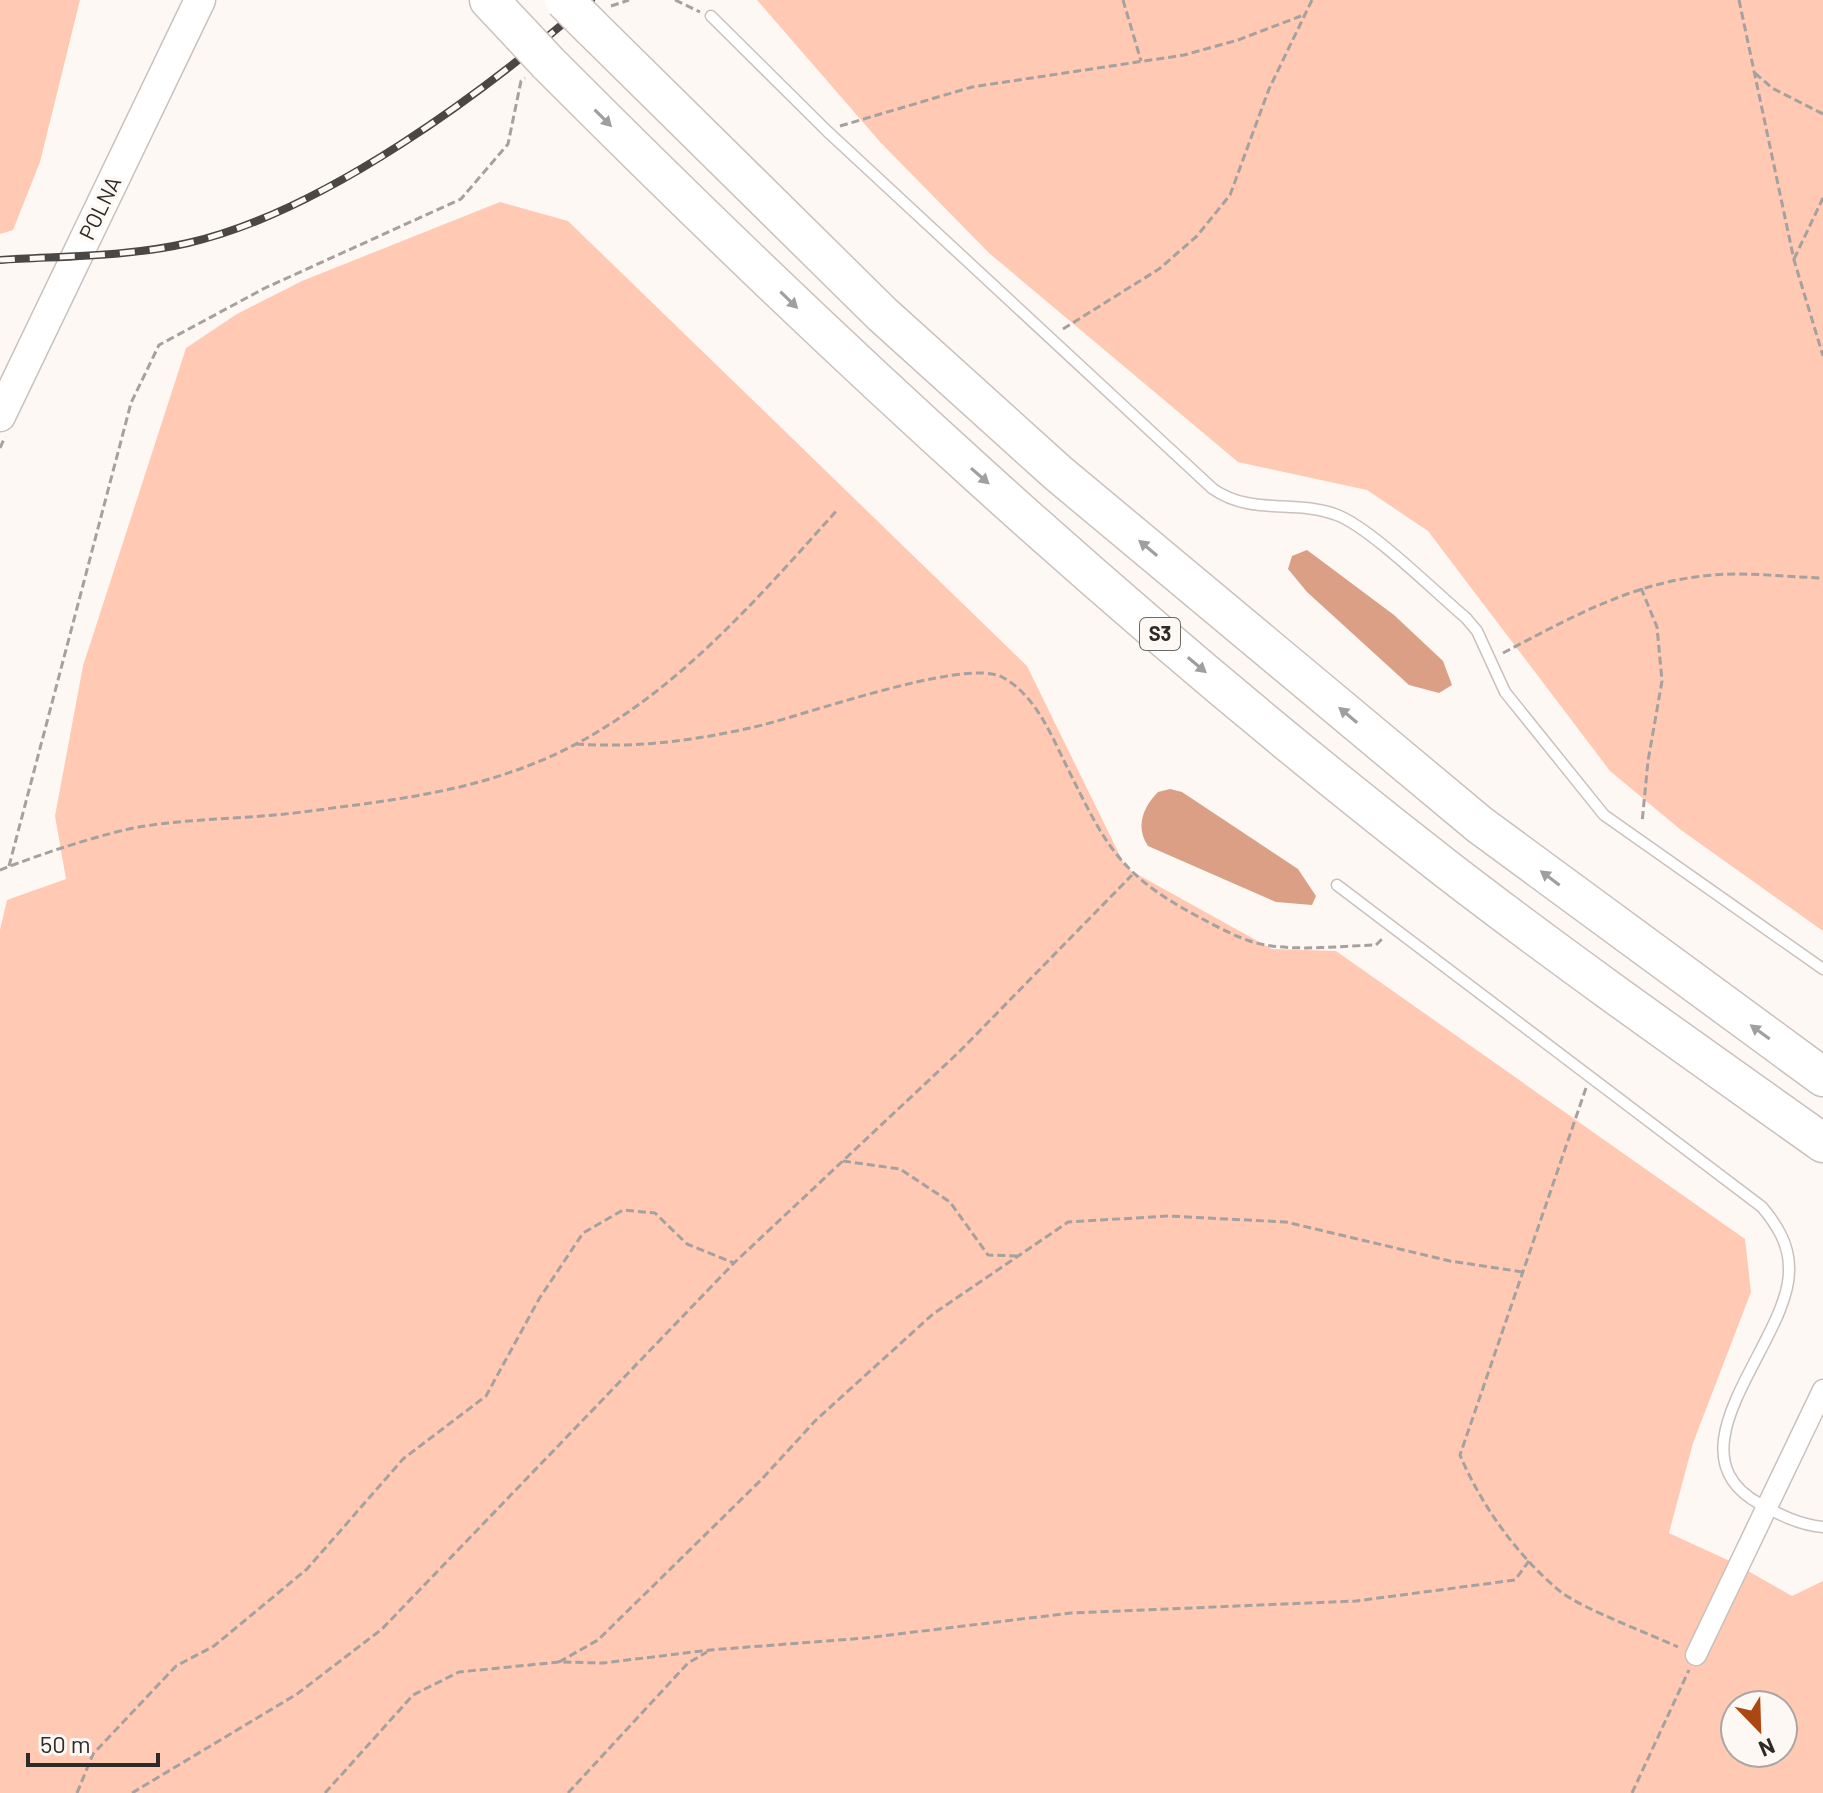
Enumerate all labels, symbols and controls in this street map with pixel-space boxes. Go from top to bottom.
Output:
one-way arrow [593,108,612,127]
street label: POLNA [73,172,126,244]
one-way arrow [780,290,799,308]
one-way arrow [971,467,990,485]
one-way arrow [1138,540,1158,557]
road number: S3 [1140,618,1180,650]
one-way arrow [1187,656,1207,673]
one-way arrow [1338,707,1358,724]
one-way arrow [1540,871,1560,887]
one-way arrow [1749,1024,1770,1040]
north arrow [1719,1689,1799,1769]
scale bar [28,1717,158,1767]
text: 50 m [40,1729,91,1758]
text: N [1755,1734,1779,1763]

